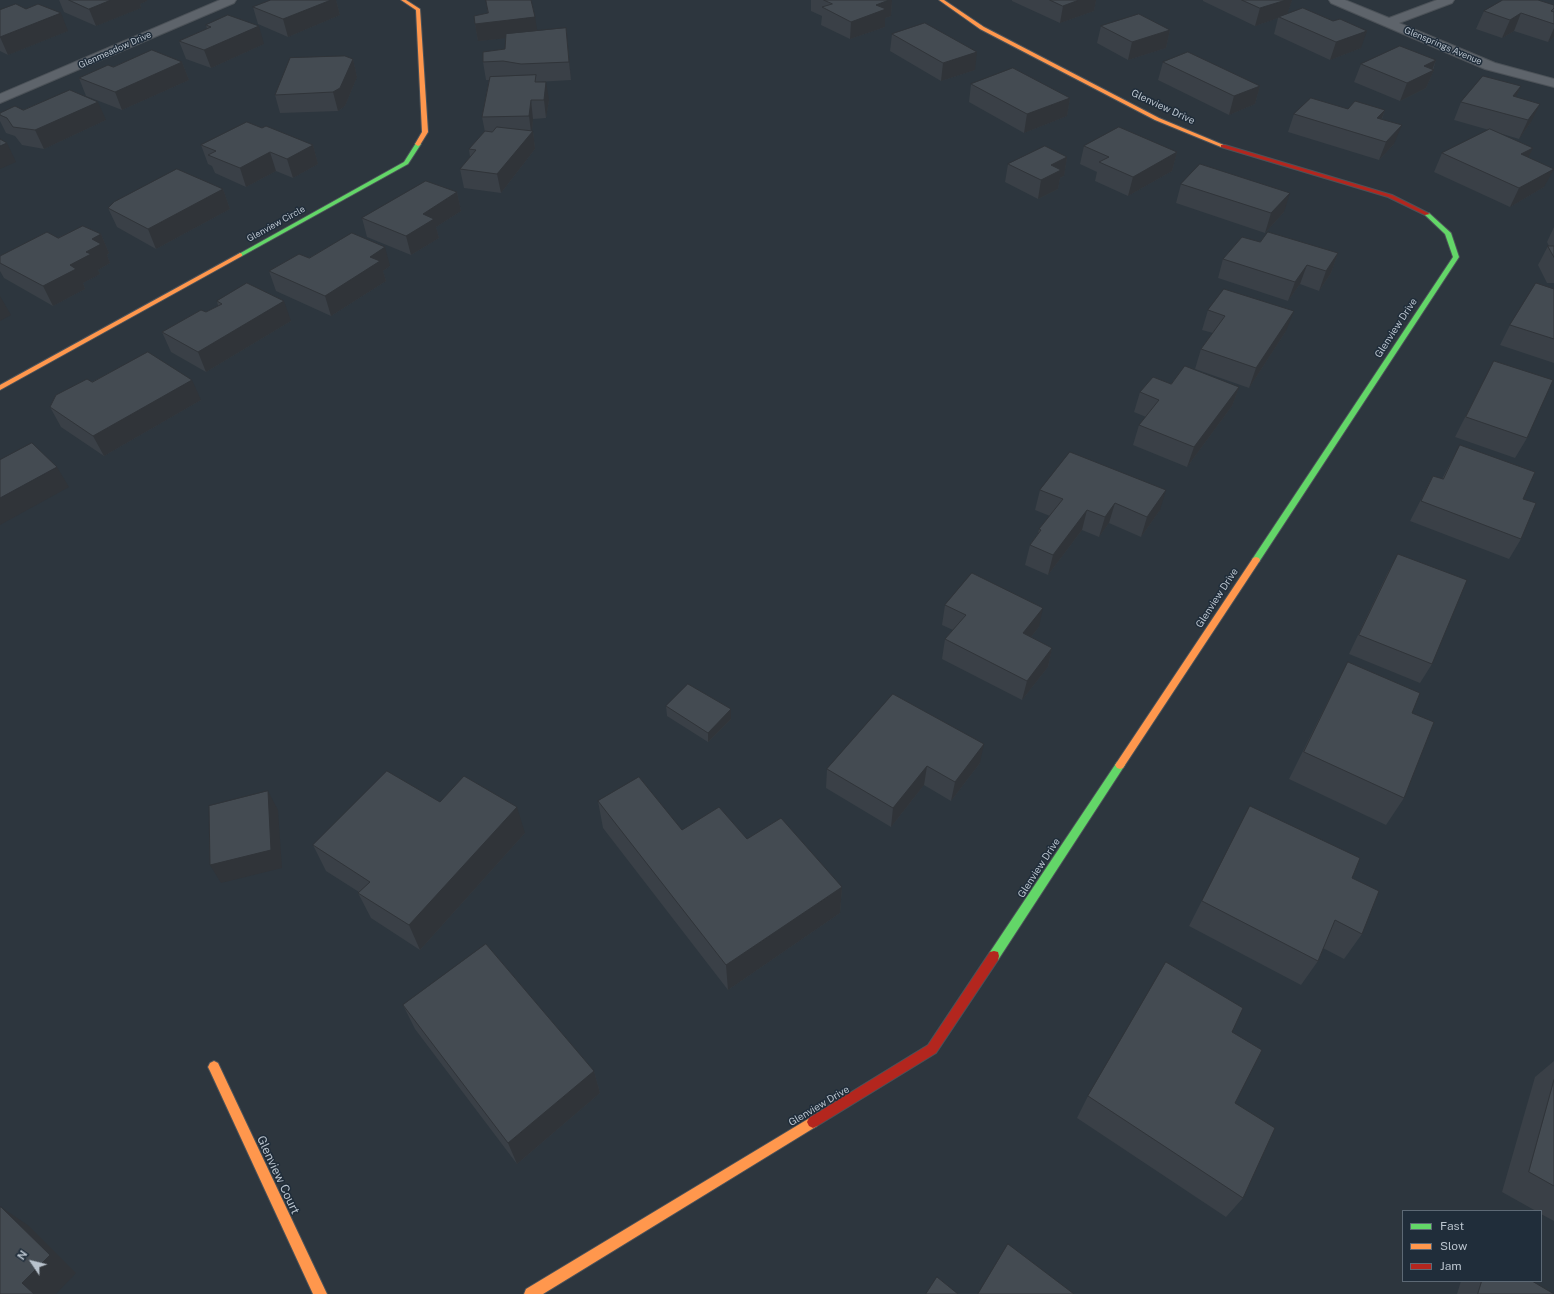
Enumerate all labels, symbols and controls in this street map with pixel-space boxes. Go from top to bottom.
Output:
street label: Glensprings Avenue [1403,25,1483,67]
street label: Glenmeadow Drive [77,29,153,71]
street label: Glenview Drive [1129,87,1197,127]
street label: Glenview Circle [245,204,307,244]
street label: Glenview Drive [1372,296,1420,360]
street label: Glenview Drive [1193,566,1241,630]
street label: Glenview Drive [1015,836,1063,900]
street label: Glenview Drive [786,1083,852,1129]
street label: Glenview Court [254,1133,302,1217]
legend [1402,1210,1542,1282]
text: Fast [1440,1219,1464,1233]
text: Slow [1440,1239,1467,1253]
north arrow [12,1242,52,1282]
text: N [15,1248,30,1262]
text: Jam [1440,1259,1462,1273]

